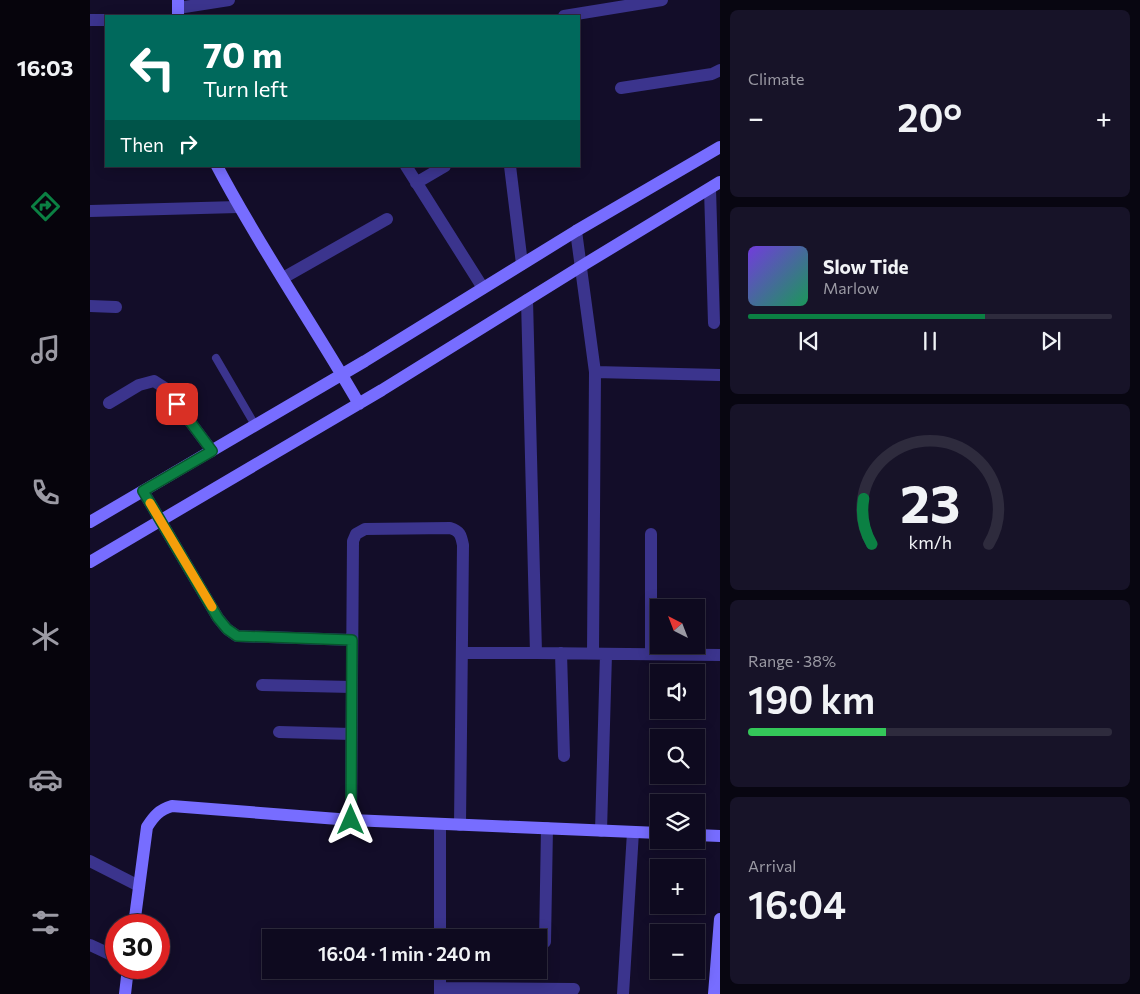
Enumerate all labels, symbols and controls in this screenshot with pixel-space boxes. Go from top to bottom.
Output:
text: 70 m [203,32,283,75]
icon: left [120,35,185,100]
text: 16:03 [17,54,73,81]
text: Climate [748,69,804,88]
text: Turn left [203,75,288,102]
text: 20° [897,93,962,140]
text: − [748,100,764,134]
text: + [1096,100,1112,134]
icon: right [174,130,202,158]
text: Then [120,133,164,156]
icon: directions [28,189,63,224]
text: Slow Tide [823,255,909,278]
text: Marlow [823,278,879,297]
icon: previous [795,327,823,355]
icon: pause [916,327,944,355]
icon: next [1037,327,1065,355]
icon: music [28,332,63,367]
pin [156,383,198,425]
icon: arrive [163,390,191,418]
text: 23 [900,470,960,534]
icon: phone [28,475,63,510]
text: km/h [908,531,952,553]
north arrow [650,599,705,654]
map controls [650,599,705,979]
icon: climate [28,619,63,654]
text: Range · 38% [748,651,836,670]
button: sound [650,664,705,719]
text: 190 km [748,675,875,722]
button: search [650,729,705,784]
icon: car [28,762,63,797]
position arrow [324,793,376,845]
button: layers [650,794,705,849]
text: Arrival [748,856,796,875]
button: + [650,859,705,914]
text: 16:04 [748,880,846,927]
icon: filters [28,905,63,940]
speed limit sign: 30 [105,914,170,979]
button: − [650,924,705,979]
text: 16:04 · 1 min · 240 m [318,942,491,965]

